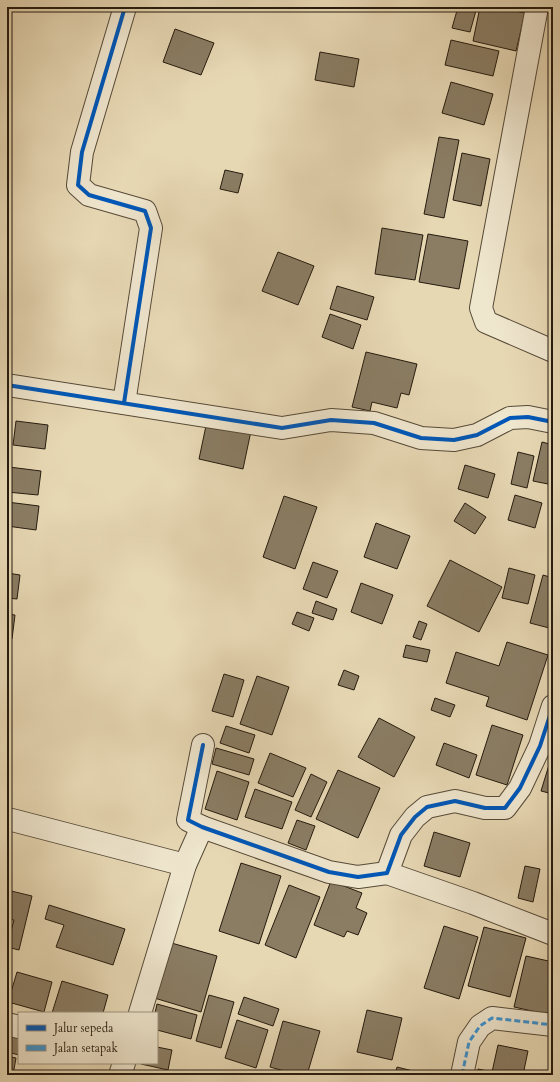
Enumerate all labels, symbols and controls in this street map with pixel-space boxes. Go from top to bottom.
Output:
legend [18,1012,158,1064]
text: Jalur sepeda [52,1020,114,1036]
text: Jalan setapak [52,1040,119,1056]

